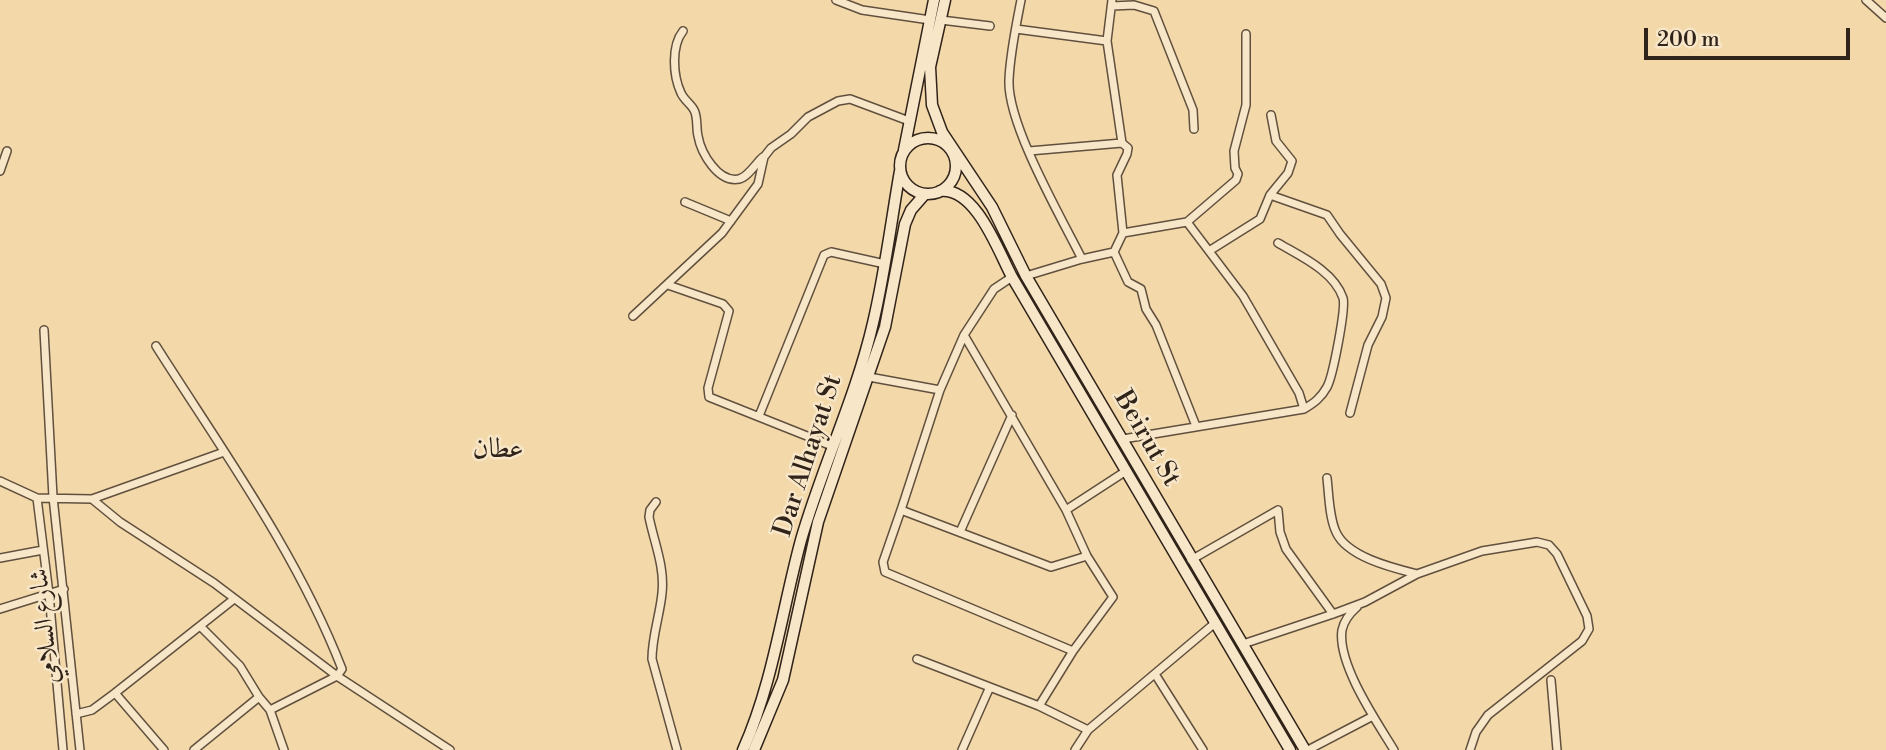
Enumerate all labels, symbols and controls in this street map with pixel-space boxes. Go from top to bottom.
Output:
scale bar [1648,14,1854,58]
text: 200 m [1657,27,1720,53]
street label: Dar Alhayat St [768,371,850,541]
street label: Beirut St [1106,386,1186,492]
district label: عطان [472,433,524,467]
street label: شارع السلامي [24,567,68,685]

